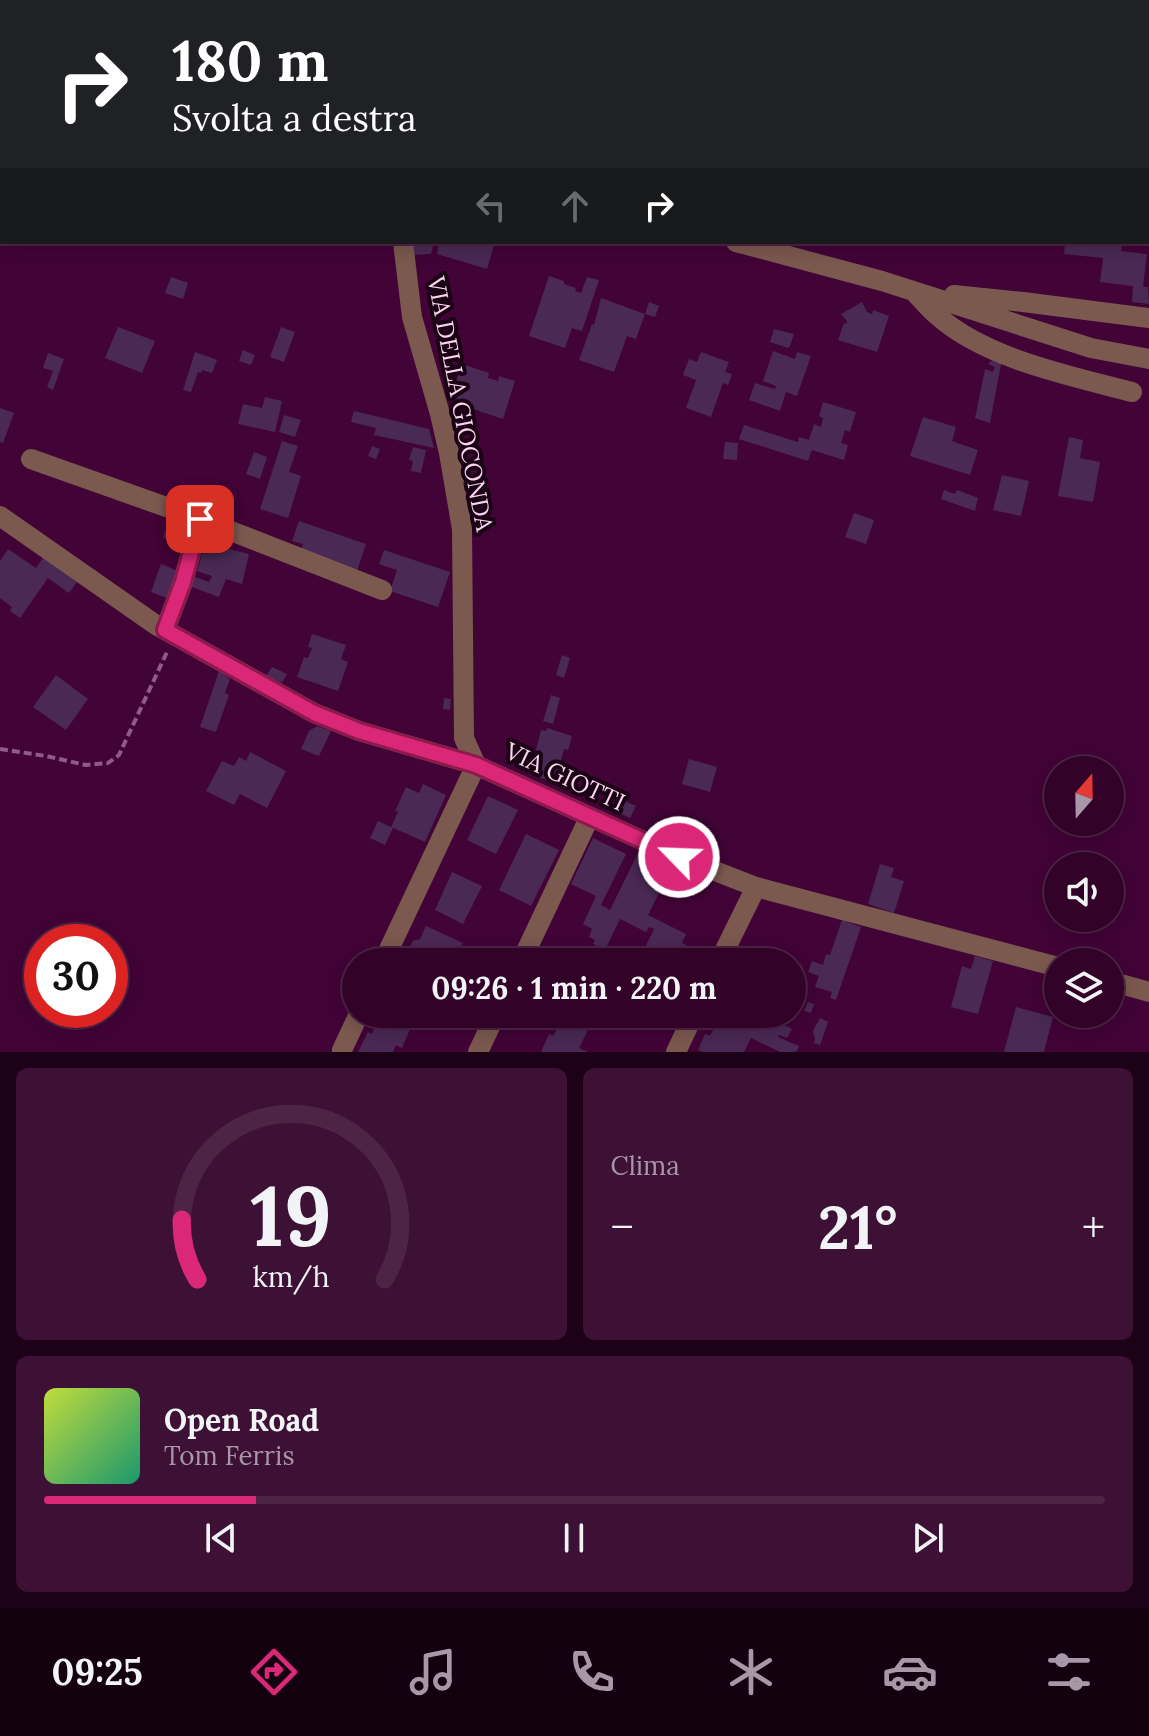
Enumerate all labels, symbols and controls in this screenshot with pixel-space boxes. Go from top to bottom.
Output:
text: 180 m [172,25,329,96]
icon: right [40,32,144,136]
text: Svolta a destra [172,95,417,141]
icon: left [469,184,513,228]
icon: ahead [553,184,597,228]
icon: right [637,184,681,228]
street label: VIA DELLA GIOCONDA [420,273,501,535]
pin [166,485,234,553]
icon: arrive [178,497,222,541]
street label: VIA GIOTTI [499,735,630,818]
north arrow [1044,756,1124,836]
map controls [1044,756,1124,1028]
position arrow [637,815,721,899]
button: sound [1044,852,1124,932]
speed limit sign: 30 [24,924,128,1028]
button: layers [1044,948,1124,1028]
text: 09:26 · 1 min · 220 m [431,969,717,1007]
text: Clima [611,1149,680,1182]
text: 19 [250,1162,332,1269]
text: 21° [818,1189,897,1265]
text: − [611,1199,634,1255]
text: + [1082,1199,1105,1255]
text: km/h [253,1258,330,1295]
text: Open Road [164,1401,319,1439]
text: Tom Ferris [164,1439,294,1472]
icon: previous [199,1516,243,1560]
icon: pause [552,1516,596,1560]
icon: next [906,1516,950,1560]
icon: directions [246,1644,302,1700]
icon: music [405,1644,461,1700]
icon: phone [564,1644,620,1700]
icon: climate [723,1644,779,1700]
icon: car [882,1644,938,1700]
icon: filters [1041,1644,1097,1700]
text: 09:25 [52,1649,143,1695]

